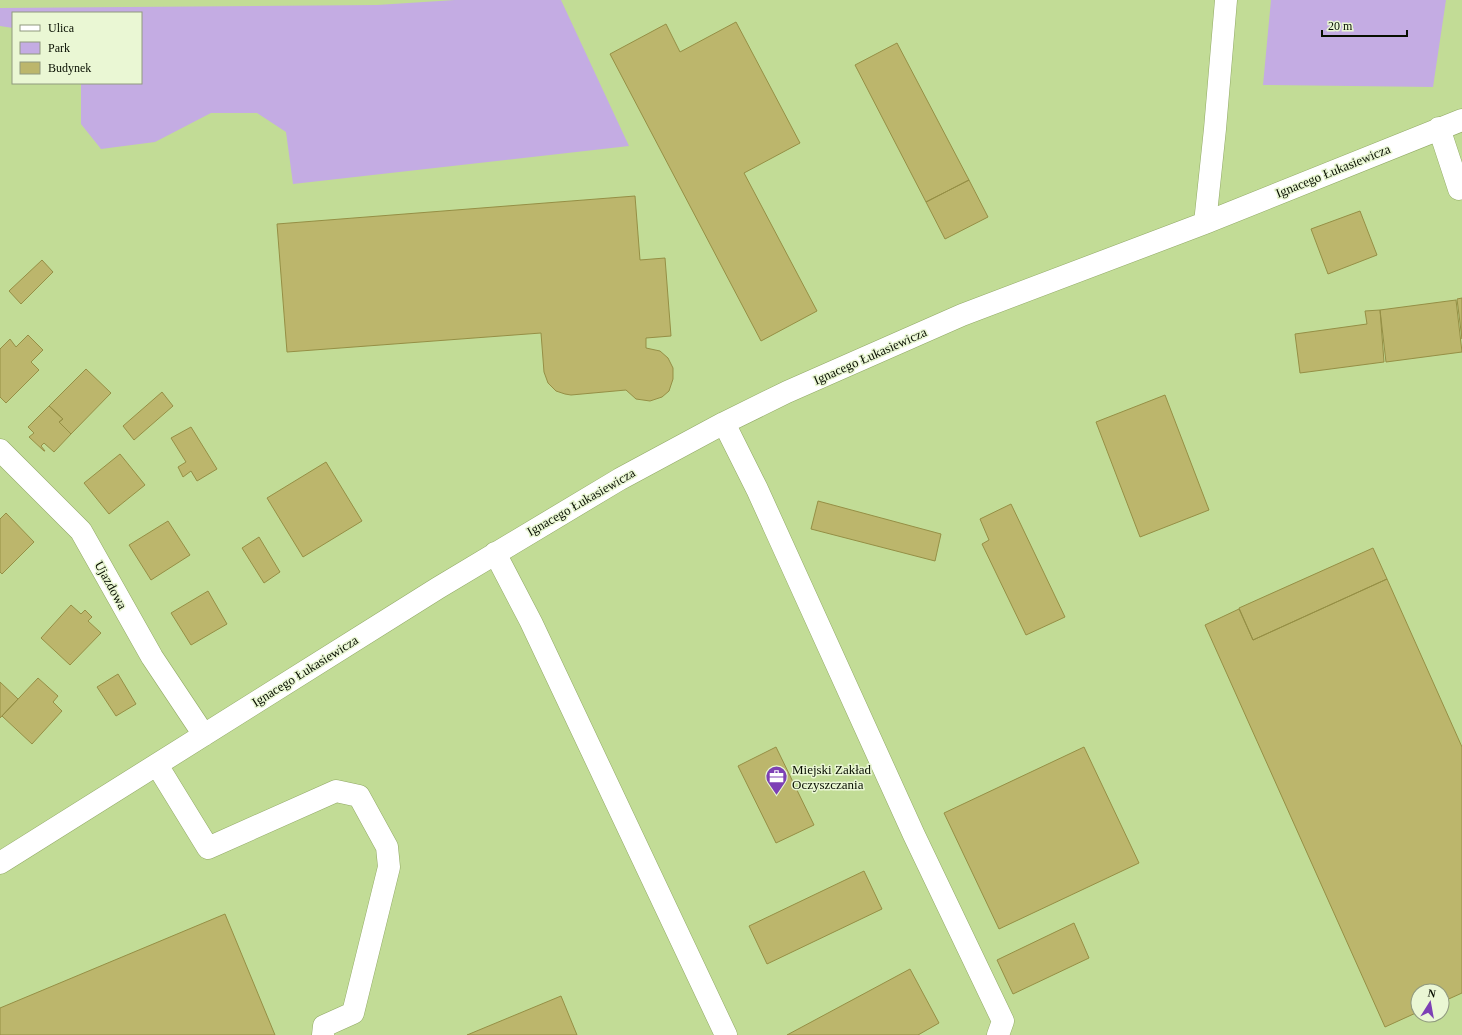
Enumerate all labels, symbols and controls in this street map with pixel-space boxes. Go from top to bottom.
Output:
legend [12,12,142,84]
scale bar [1322,12,1407,38]
text: 20 m [1328,19,1353,33]
text: Ulica [48,21,75,35]
text: Park [48,41,70,55]
text: Budynek [48,61,91,75]
street label: Ignacego Łukasiewicza [1273,141,1393,201]
street label: Ignacego Łukasiewicza [811,324,929,388]
street label: Ignacego Łukasiewicza [524,465,638,539]
street label: Ujazdowa [92,558,130,612]
street label: Ignacego Łukasiewicza [249,632,361,710]
place label: Miejski Zakład Oczyszczania [792,762,872,792]
office icon: Miejski Zakład Oczyszczania [764,763,790,796]
north arrow [1410,983,1450,1023]
text: N [1427,987,1437,1000]

